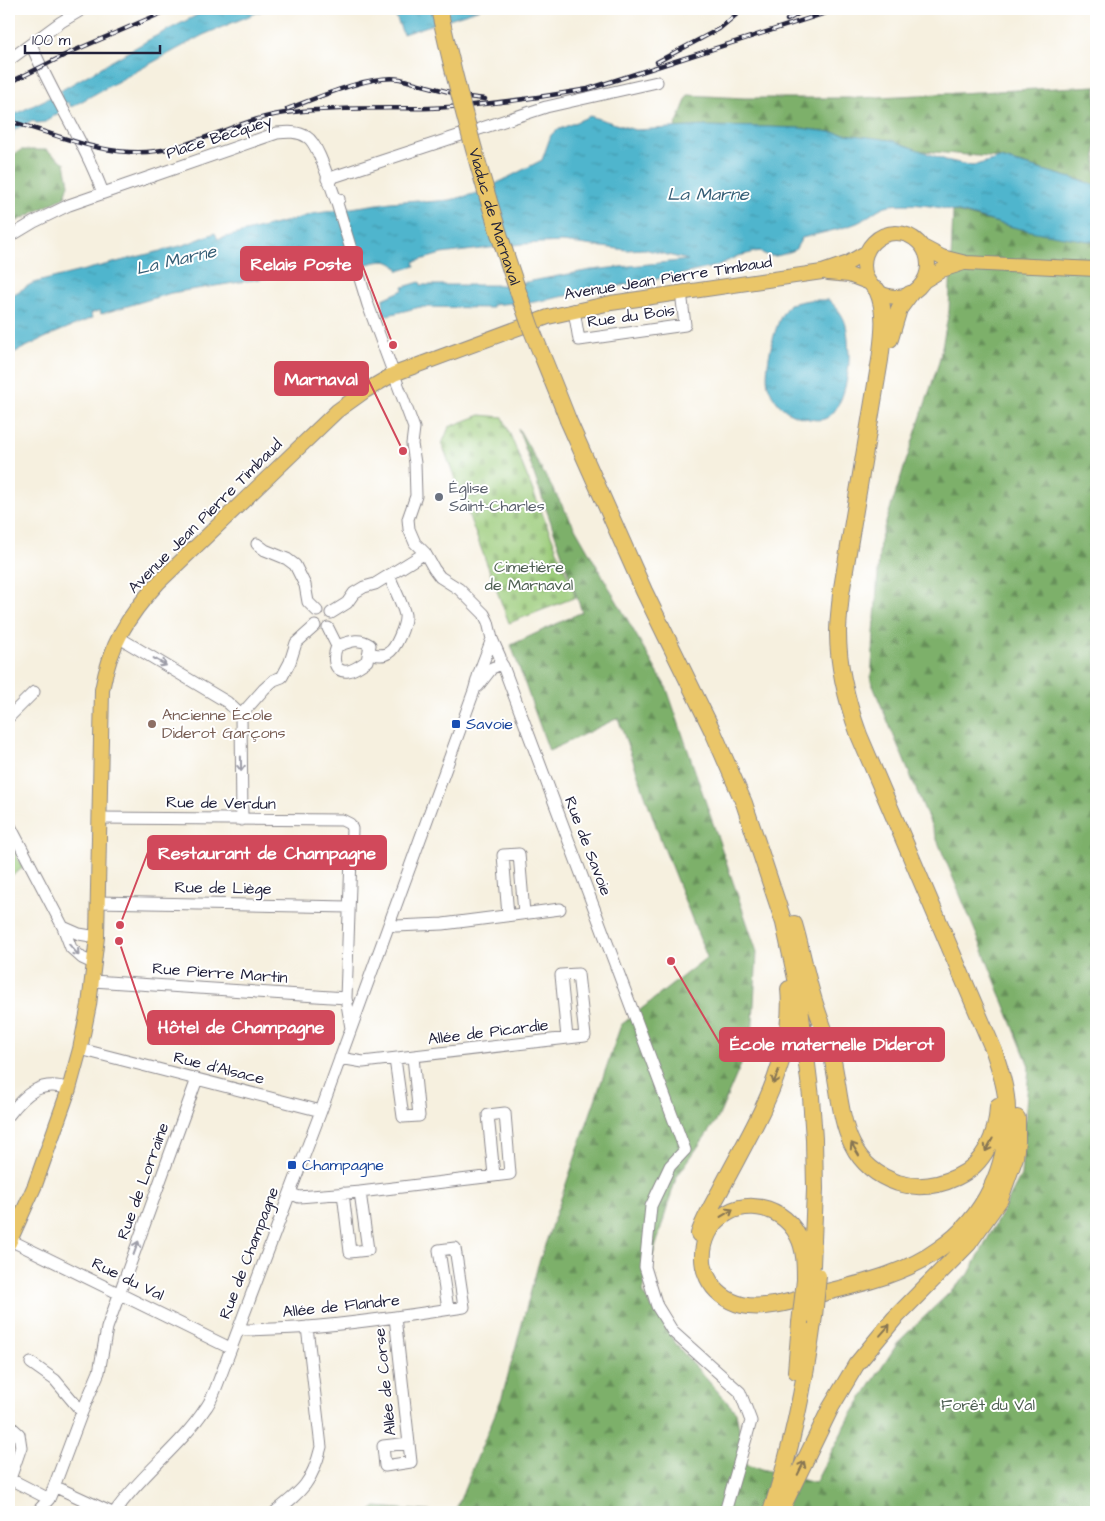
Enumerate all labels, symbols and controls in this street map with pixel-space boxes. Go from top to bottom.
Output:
scale bar [25,22,160,54]
text: 100 m [32,30,71,51]
street label: Place Becquey [163,109,275,165]
street label: Viaduc de Marnaval [463,146,526,288]
water label: La Marne [667,182,750,207]
water label: La Marne [133,238,220,281]
callout: Relais Poste [241,247,362,280]
street label: Avenue Jean Pierre Timbaud [562,251,774,305]
text: Relais Poste [250,252,352,277]
street label: Rue du Bois [586,299,676,333]
callout: Marnaval [275,362,368,395]
text: Marnaval [284,367,358,392]
street label: Avenue Jean Pierre Timbaud [123,434,287,598]
place label: Église Saint-Charles [449,477,545,517]
marker: Église Saint-Charles [433,491,445,503]
park label: Cimetière de Marnaval [485,556,573,596]
one-way arrow [153,657,167,667]
place label: Ancienne École Diderot Garçons [162,704,286,744]
place label: Savoie [466,713,513,735]
marker: Ancienne École Diderot Garçons [146,718,158,730]
marker: Savoie [450,718,462,730]
one-way arrow [236,756,246,772]
street label: Rue de Verdun [166,791,276,815]
street label: Rue de Savoie [559,793,617,899]
callout: Restaurant de Champagne [148,836,386,869]
text: Restaurant de Champagne [158,841,376,867]
street label: Rue de Liège [174,876,272,901]
one-way arrow [68,943,79,956]
street label: Rue Pierre Martin [152,957,288,989]
callout: Hôtel de Champagne [148,1011,334,1044]
street label: Allée de Picardie [426,1014,550,1050]
text: Hôtel de Champagne [158,1015,324,1041]
callout: École maternelle Diderot [720,1028,944,1061]
text: École maternelle Diderot [730,1032,935,1057]
street label: Rue d'Alsace [171,1046,267,1090]
one-way arrow [770,1069,780,1084]
street label: Rue de Lorraine [112,1119,174,1242]
one-way arrow [983,1138,993,1152]
one-way arrow [850,1143,860,1157]
place label: Champagne [302,1154,384,1177]
marker: Champagne [286,1159,298,1171]
street label: Rue de Champagne [214,1184,285,1322]
one-way arrow [720,1208,734,1218]
one-way arrow [132,1240,141,1256]
street label: Rue du Val [88,1252,168,1306]
street label: Allée de Flandre [281,1289,401,1323]
one-way arrow [879,1323,890,1336]
street label: Allée de Corse [368,1327,402,1437]
park label: Forêt du Val [941,1394,1035,1416]
one-way arrow [797,1461,806,1476]

